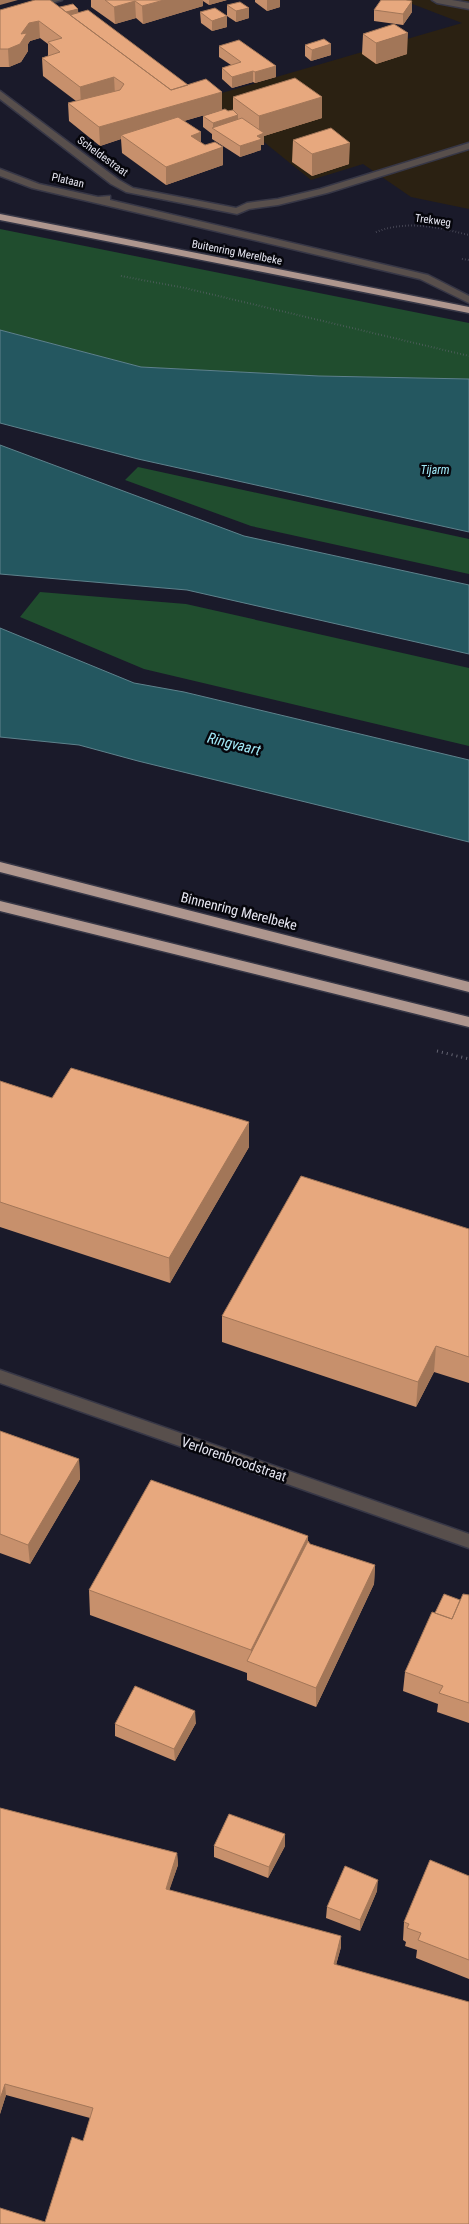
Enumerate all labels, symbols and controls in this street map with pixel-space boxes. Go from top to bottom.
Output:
street label: Scheldestraat [75,134,131,179]
street label: Plataan [50,170,85,191]
street label: Trekweg [414,212,452,229]
street label: Buitenring Merelbeke [191,237,283,268]
water label: Tijarm [420,463,450,477]
water label: Ringvaart [205,729,263,759]
street label: Binnenring Merelbeke [179,889,299,933]
street label: Verlorenbroodstraat [179,1433,289,1485]

